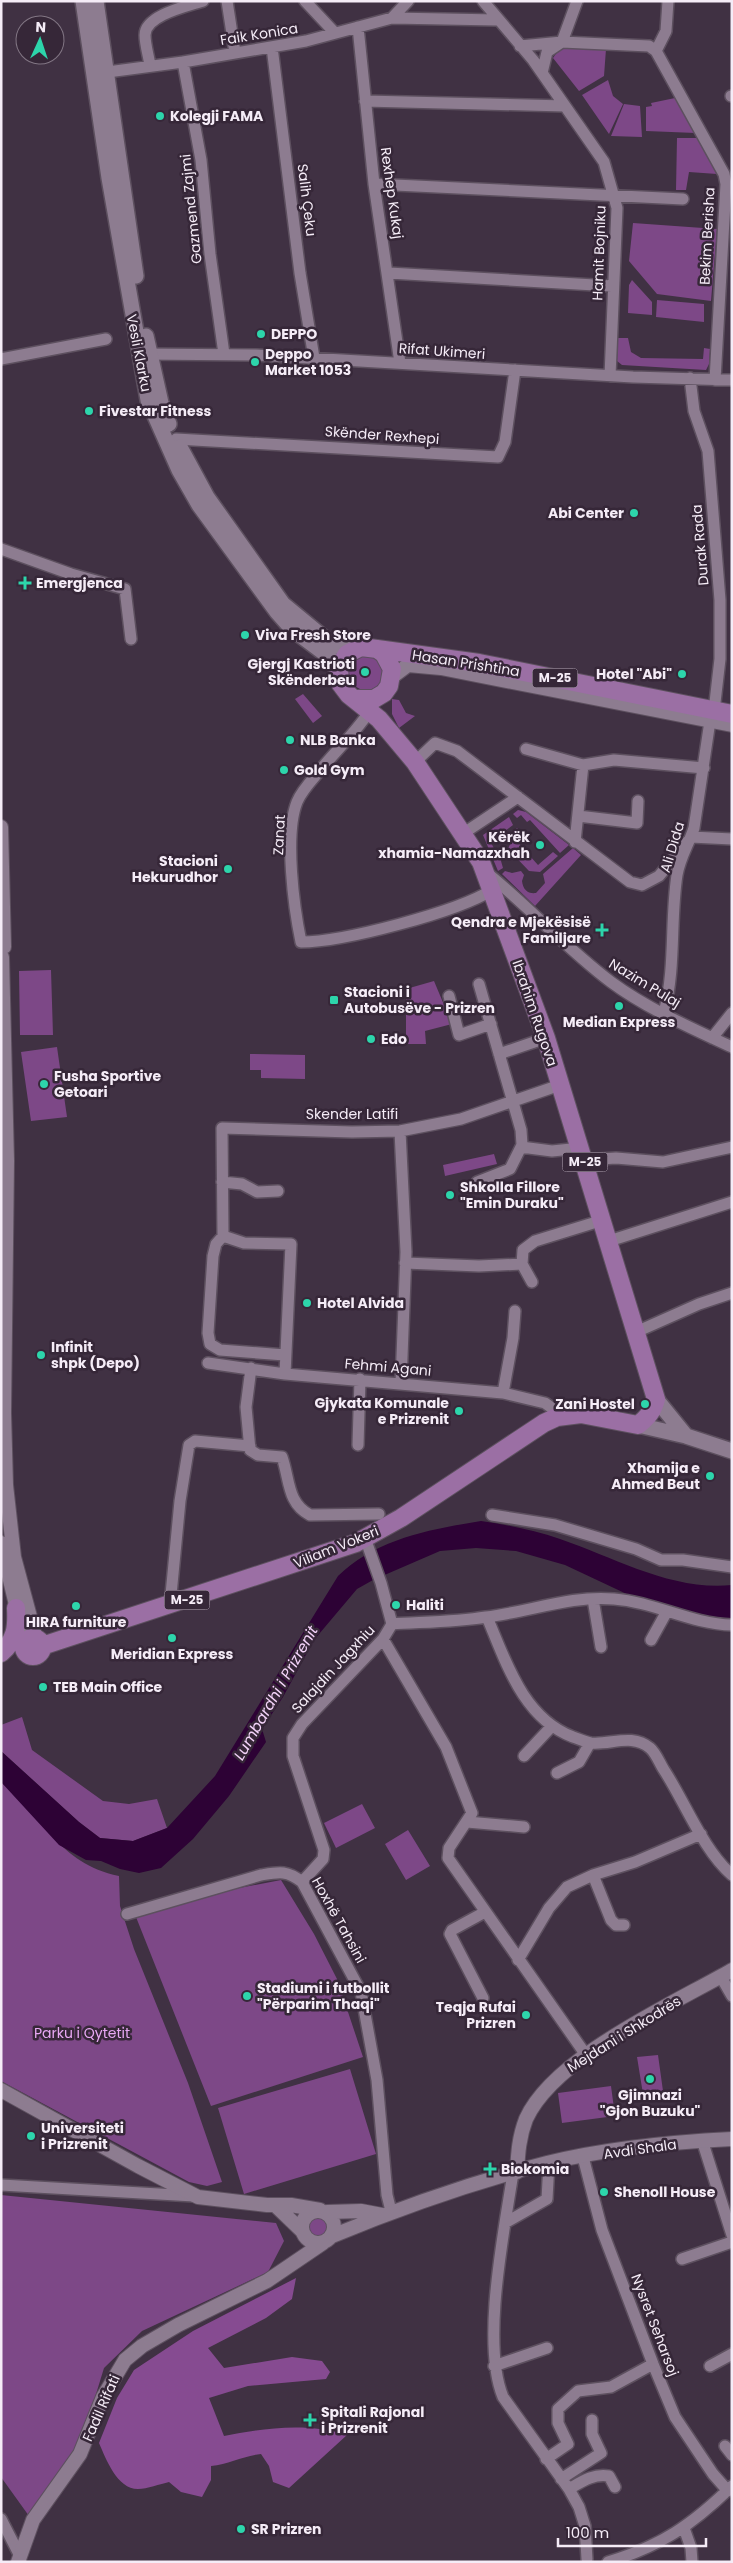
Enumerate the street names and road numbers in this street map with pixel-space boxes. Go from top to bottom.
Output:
street label: Faik Konica [219,18,299,50]
street label: Rexhep Kukaj [376,146,408,240]
street label: Gazmend Zajmi [175,153,207,265]
street label: Salih Çeku [293,163,321,237]
street label: Bekim Berisha [694,187,720,285]
street label: Hamit Bojniku [587,205,611,301]
street label: Vesli Klarku [122,312,156,394]
street label: Rifat Ukimeri [398,338,486,364]
street label: Skënder Rexhepi [324,421,440,449]
street label: Durak Rada [686,504,714,586]
street label: Hasan Prishtina [411,645,521,681]
road number: M-25 [532,668,578,688]
street label: Zanat [268,814,290,856]
street label: Ali Dida [655,819,689,875]
street label: Nazim Pulaj [605,954,685,1012]
street label: Ibrahim Rugova [507,957,563,1069]
street label: Skender Latifi [306,1104,398,1124]
road number: M-25 [562,1152,608,1172]
street label: Fehmi Agani [344,1353,432,1381]
street label: Viliam Vokeri [290,1521,382,1573]
road number: M-25 [164,1590,210,1610]
street label: Salajdin Jagxhiu [287,1620,379,1718]
street label: Hoxhë Tahsini [307,1873,371,1967]
street label: Mejdani i Shkodrës [563,1991,685,2077]
street label: Avdi Shala [602,2134,678,2164]
street label: Nysret Seharsoj [626,2271,684,2379]
street label: Fadil Rifati [77,2371,125,2445]

